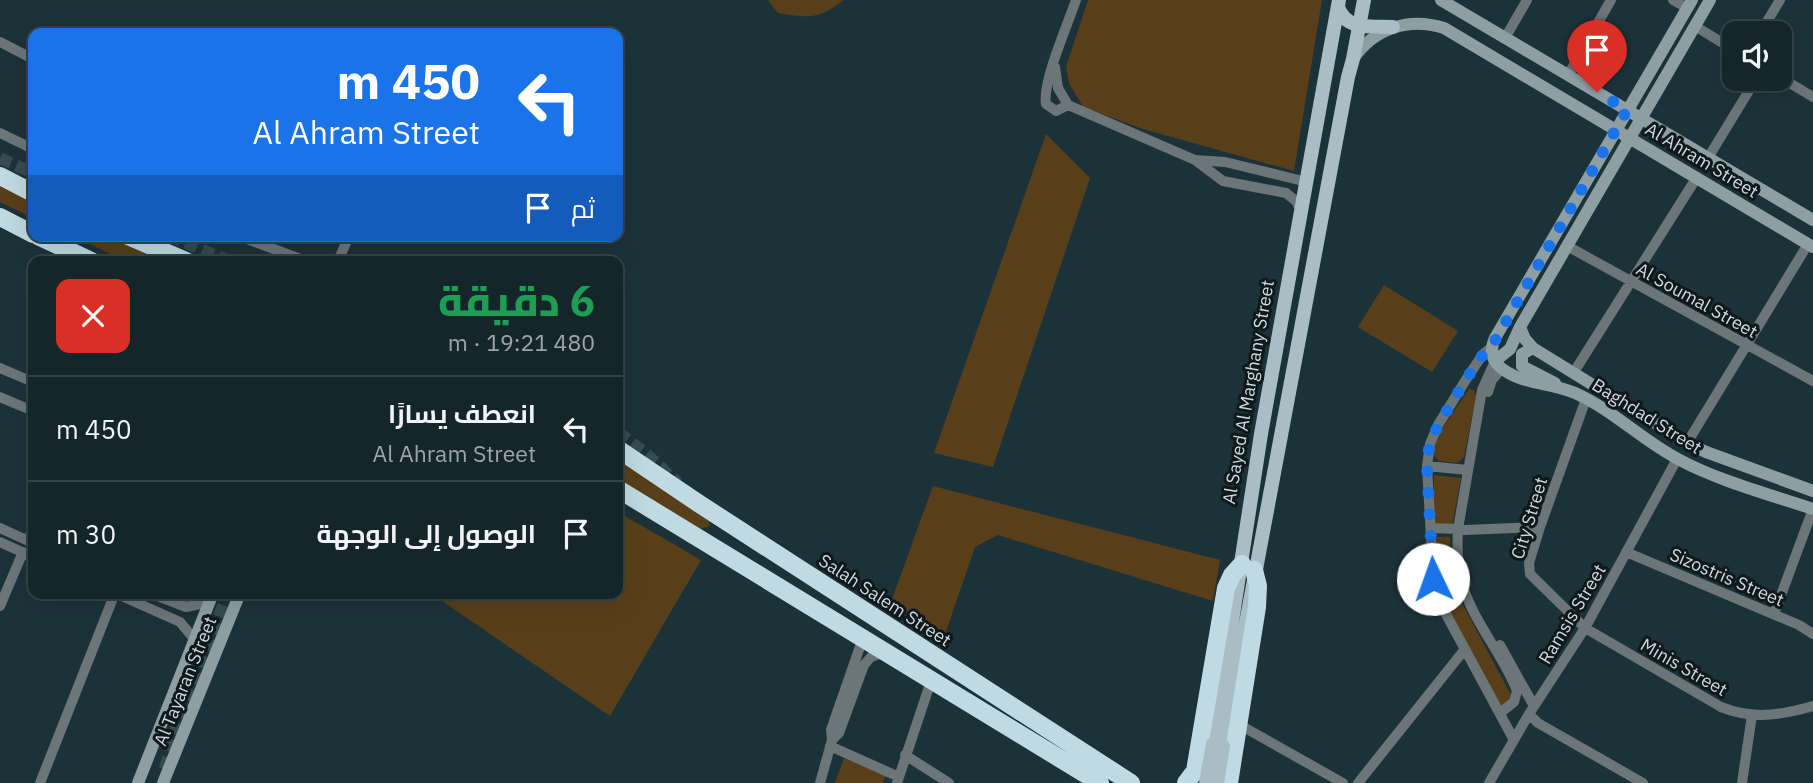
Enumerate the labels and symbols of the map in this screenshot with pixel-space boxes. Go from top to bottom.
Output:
pin [1567,20,1627,92]
street label: Al Ahram Street [1641,117,1763,203]
street label: Al Soumal Street [1632,257,1762,343]
street label: Al Sayed Al Marghany Street [1217,278,1279,506]
street label: Baghdad Street [1588,373,1706,459]
street label: City Street [1506,474,1552,562]
position arrow [1396,542,1470,616]
street label: Sizostris Street [1667,543,1787,611]
street label: Salah Salem Street [814,549,956,651]
street label: Ramsis Street [1533,560,1611,668]
street label: Al Tayaran Street [149,613,221,749]
street label: Minis Street [1637,633,1731,701]

